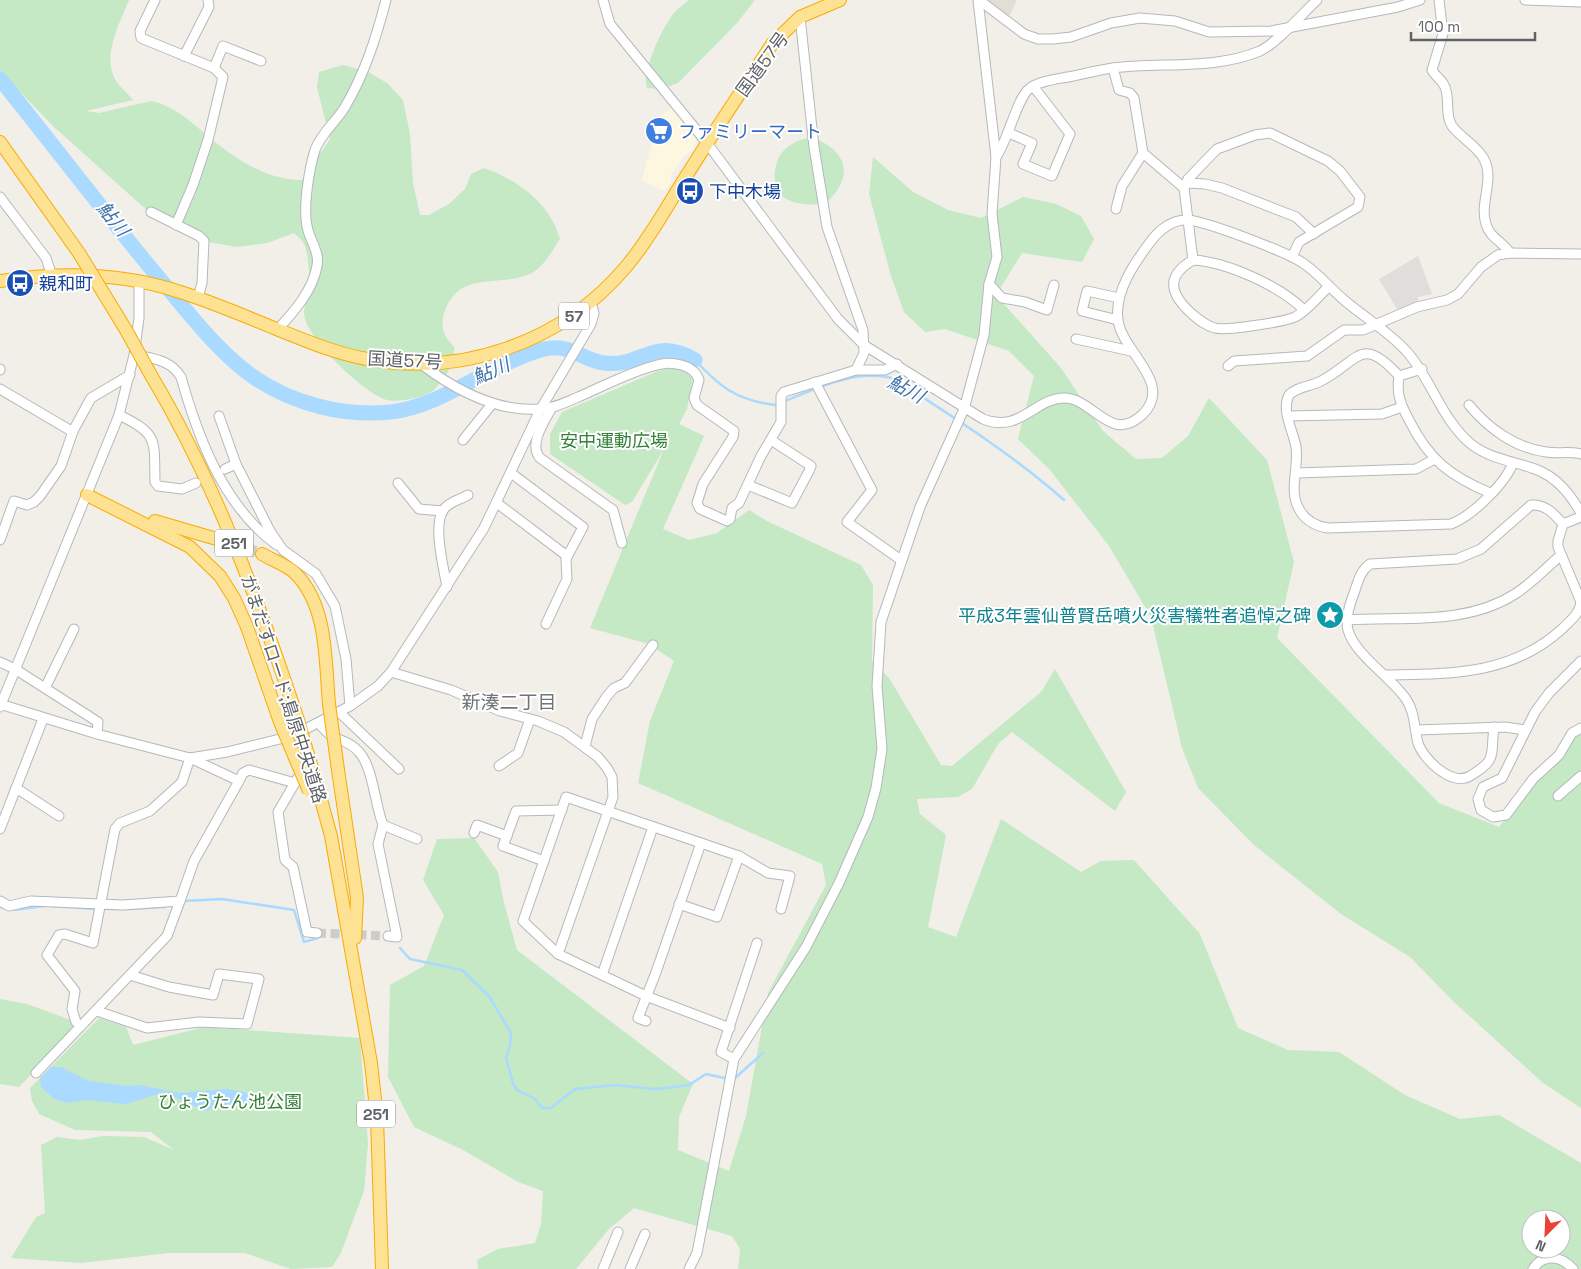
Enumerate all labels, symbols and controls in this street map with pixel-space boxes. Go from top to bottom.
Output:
scale bar [1411,10,1535,42]
text: 100 m [1418,17,1460,36]
street label: 国道57号 [731,27,793,101]
supermarket icon: ファミリーマート [644,116,674,146]
place label: ファミリーマート [678,120,822,143]
bus stop icon: 下中木場 [675,176,705,206]
place label: 下中木場 [709,180,781,203]
water label: 鮎川 [91,196,136,243]
bus stop icon: 親和町 [5,268,35,298]
place label: 親和町 [39,272,93,295]
road number: 57 [559,302,589,330]
street label: 国道57号 [367,347,443,373]
water label: 鮎川 [469,351,515,390]
water label: 鮎川 [883,369,930,410]
park label: 安中運動広場 [560,429,668,452]
road number: 251 [215,530,253,556]
street label: がまだすロード;島原中央道路 [236,572,332,806]
place icon: 平成3年雲仙普賢岳噴火災害犠牲者追悼之碑 [1315,600,1345,630]
place label: 平成3年雲仙普賢岳噴火災害犠牲者追悼之碑 [958,604,1311,627]
district label: 新湊二丁目 [461,690,557,715]
park label: ひょうたん池公園 [158,1090,302,1113]
road number: 251 [357,1100,395,1128]
north arrow [1521,1209,1571,1259]
text: N [1533,1236,1549,1256]

